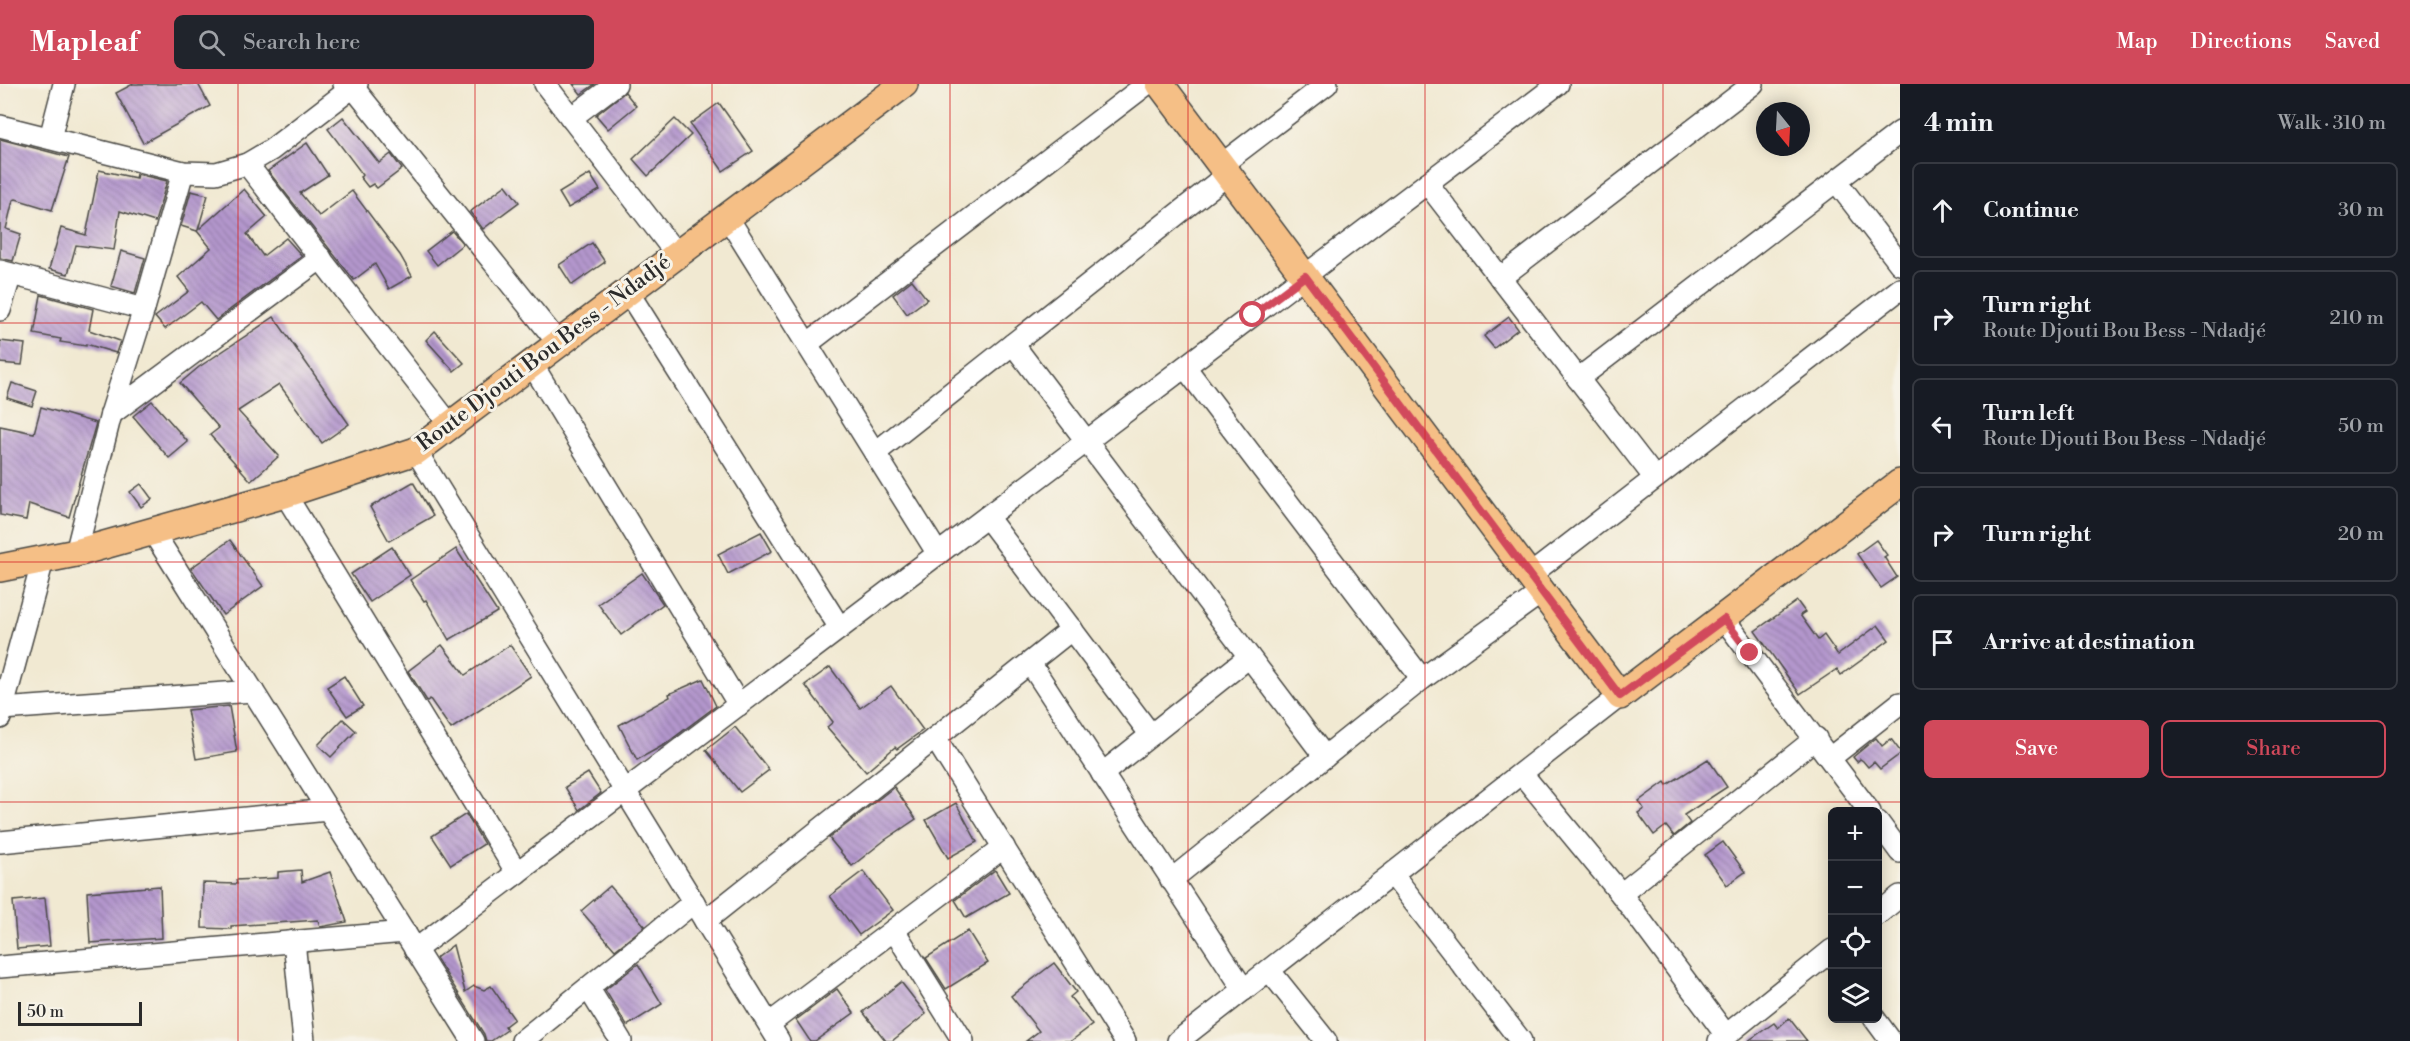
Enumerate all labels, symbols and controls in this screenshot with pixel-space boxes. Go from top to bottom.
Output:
search box [174,15,594,69]
text: Mapleaf [30,25,138,60]
icon: search [195,26,228,59]
text: Search here [243,29,360,56]
text: Map [2116,29,2158,55]
text: Directions [2191,29,2292,55]
text: Saved [2325,29,2380,55]
north arrow [1756,102,1810,156]
text: 4 min [1924,107,1994,139]
text: Walk · 310 m [2278,111,2386,136]
icon: ahead [1926,194,1959,227]
text: Continue [1983,197,2079,224]
text: 30 m [2338,198,2384,223]
street label: Route Djouti Bou Bess - Ndadjé [412,249,676,457]
text: Turn right [1983,292,2091,319]
route start [1239,301,1265,327]
icon: right [1926,302,1959,335]
text: 210 m [2329,306,2384,331]
text: Route Djouti Bou Bess - Ndadjé [1983,319,2266,344]
text: Turn left [1983,400,2074,427]
icon: left [1926,410,1959,443]
text: 50 m [2338,414,2384,439]
text: Route Djouti Bou Bess - Ndadjé [1983,427,2266,452]
icon: right [1926,518,1959,551]
text: Turn right [1983,521,2091,548]
text: 20 m [2338,522,2384,547]
icon: arrive [1926,626,1959,659]
text: Arrive at destination [1983,629,2195,656]
route end [1736,639,1762,665]
button: Save [1924,720,2149,778]
button: Share [2161,720,2386,778]
map controls [1828,807,1882,1023]
button: + [1828,807,1882,861]
button: − [1828,861,1882,915]
button: locate [1828,915,1882,969]
button: layers [1828,969,1882,1023]
scale bar [18,999,142,1026]
text: 50 m [27,1002,64,1022]

